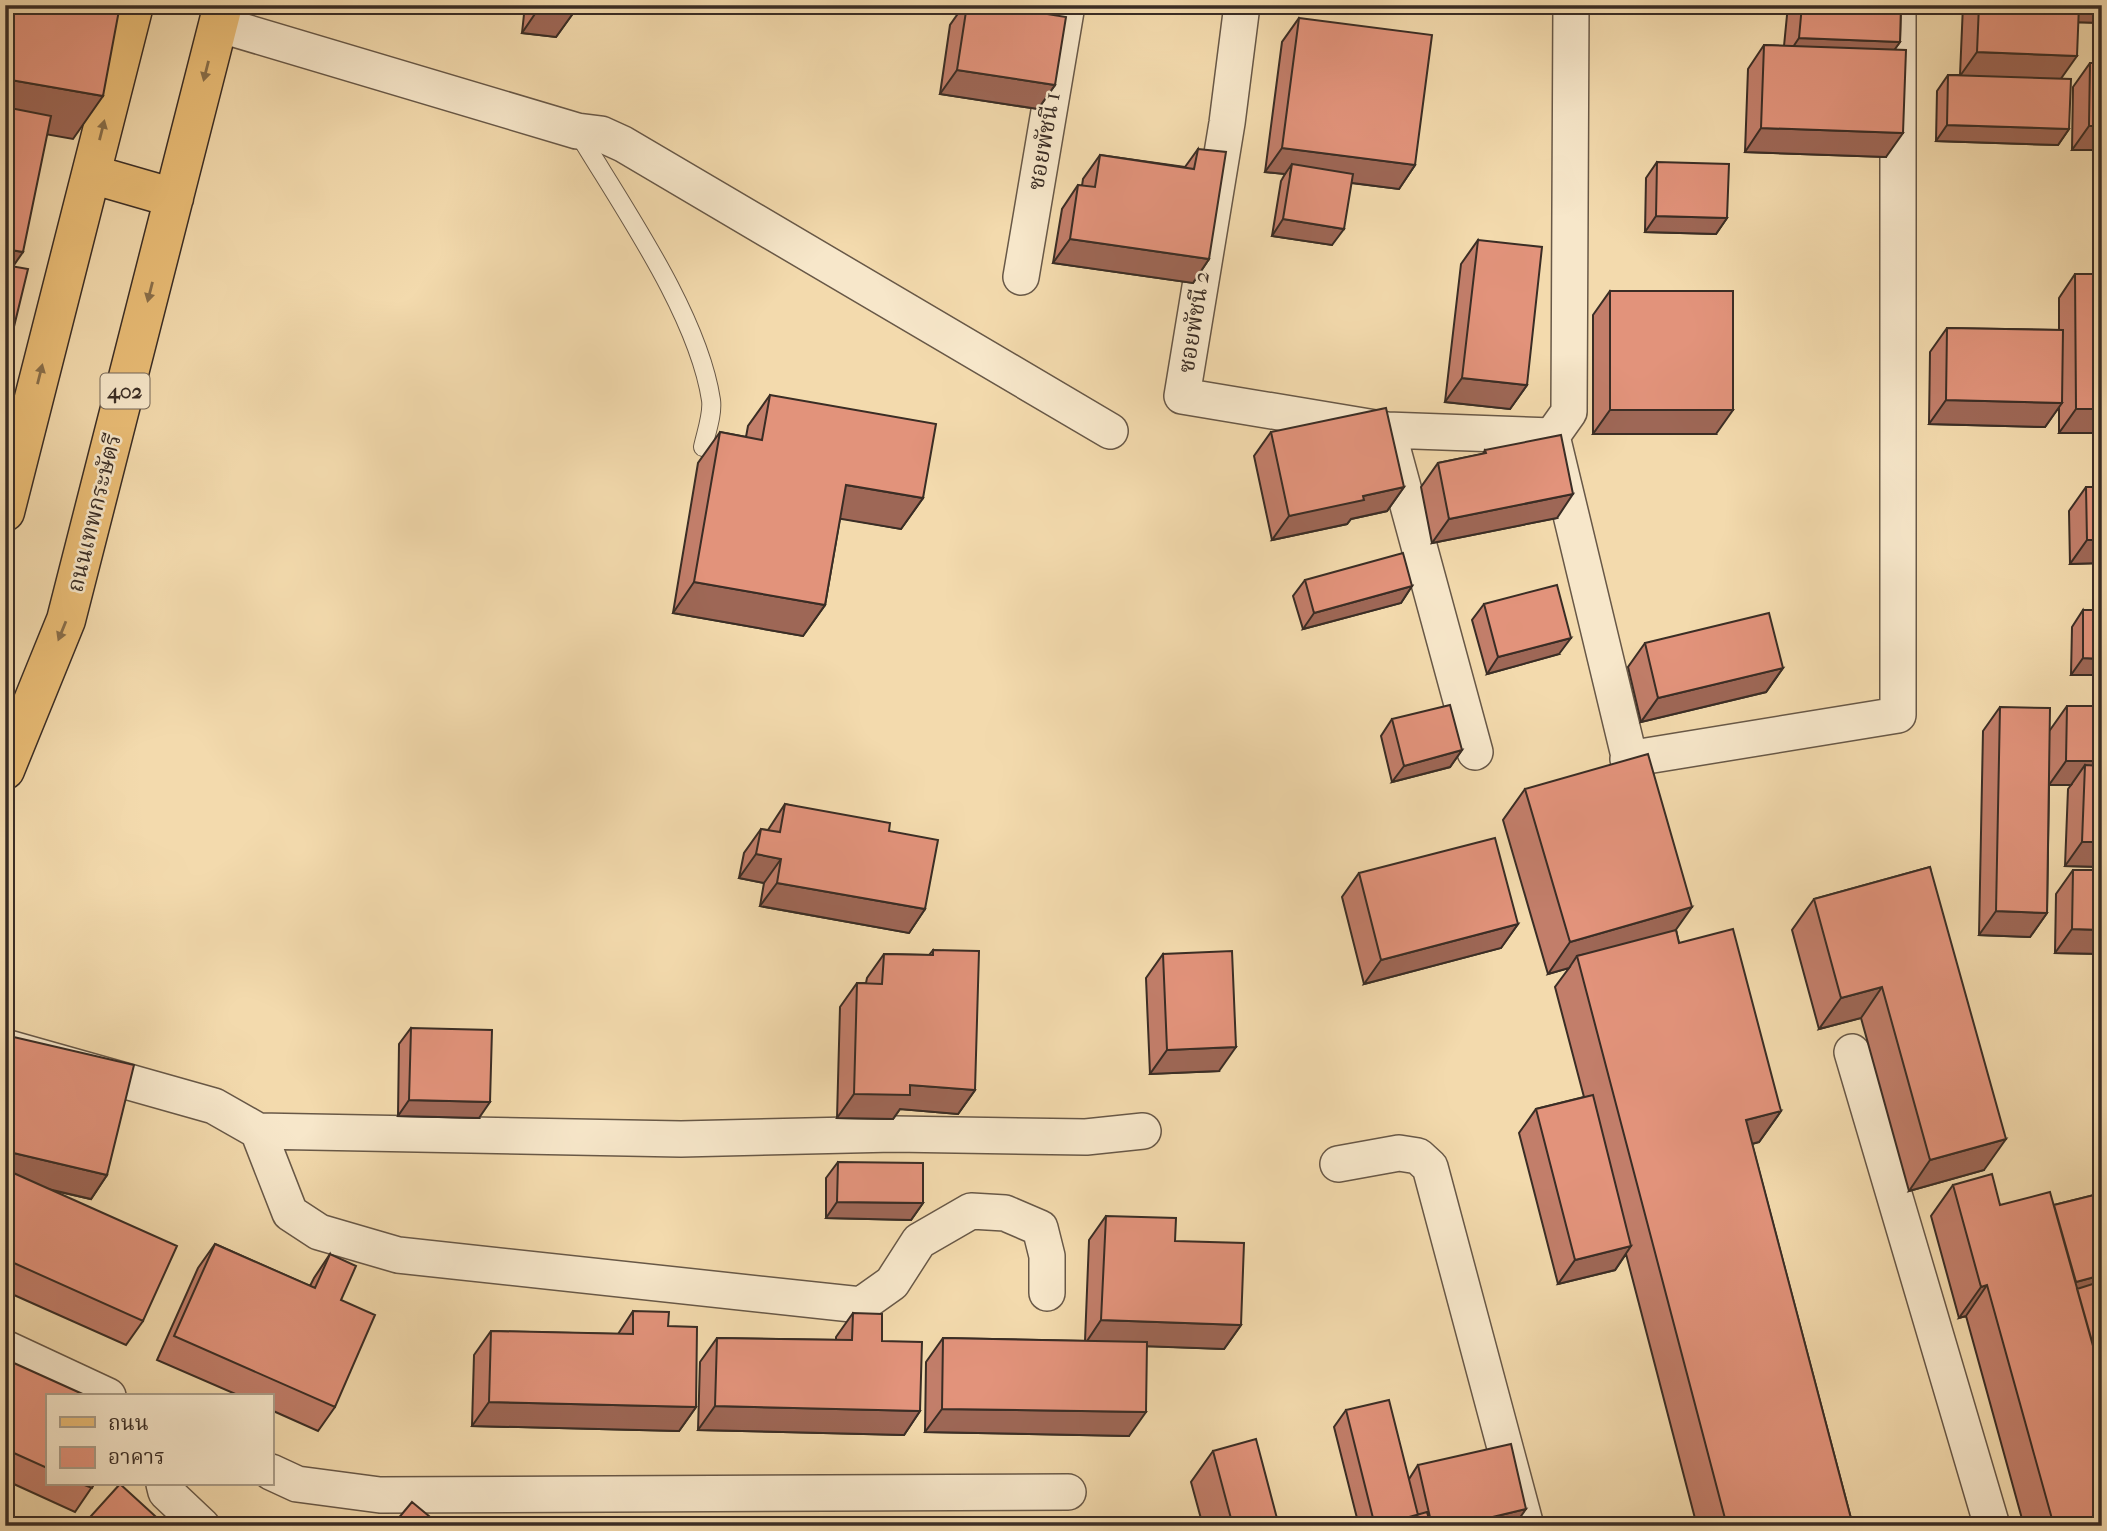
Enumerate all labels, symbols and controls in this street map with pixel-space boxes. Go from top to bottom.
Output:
one-way arrow [200,61,211,83]
street label: ซอยพัชนี 1 [1022,90,1066,192]
one-way arrow [97,119,108,141]
street label: ซอยพัชนี 2 [1173,269,1215,375]
one-way arrow [144,281,155,303]
one-way arrow [35,363,46,385]
road number: 402 [100,374,150,408]
street label: ถนนเทพกระษัตรี [61,431,127,595]
one-way arrow [56,620,67,641]
legend [46,1394,273,1486]
text: ถนน [108,1411,149,1435]
text: อาคาร [108,1445,165,1469]

